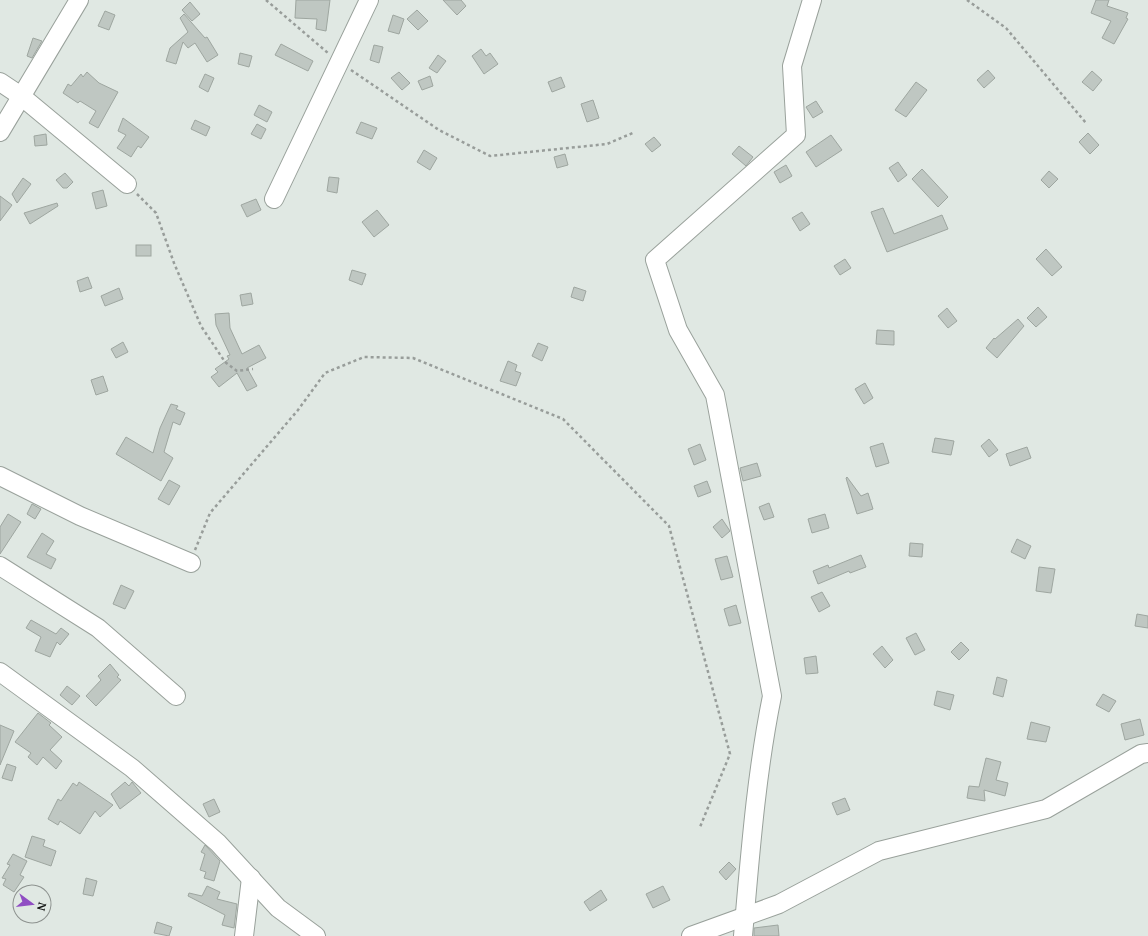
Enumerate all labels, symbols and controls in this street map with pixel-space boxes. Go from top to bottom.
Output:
north arrow [12,884,52,924]
text: N [34,901,50,913]

